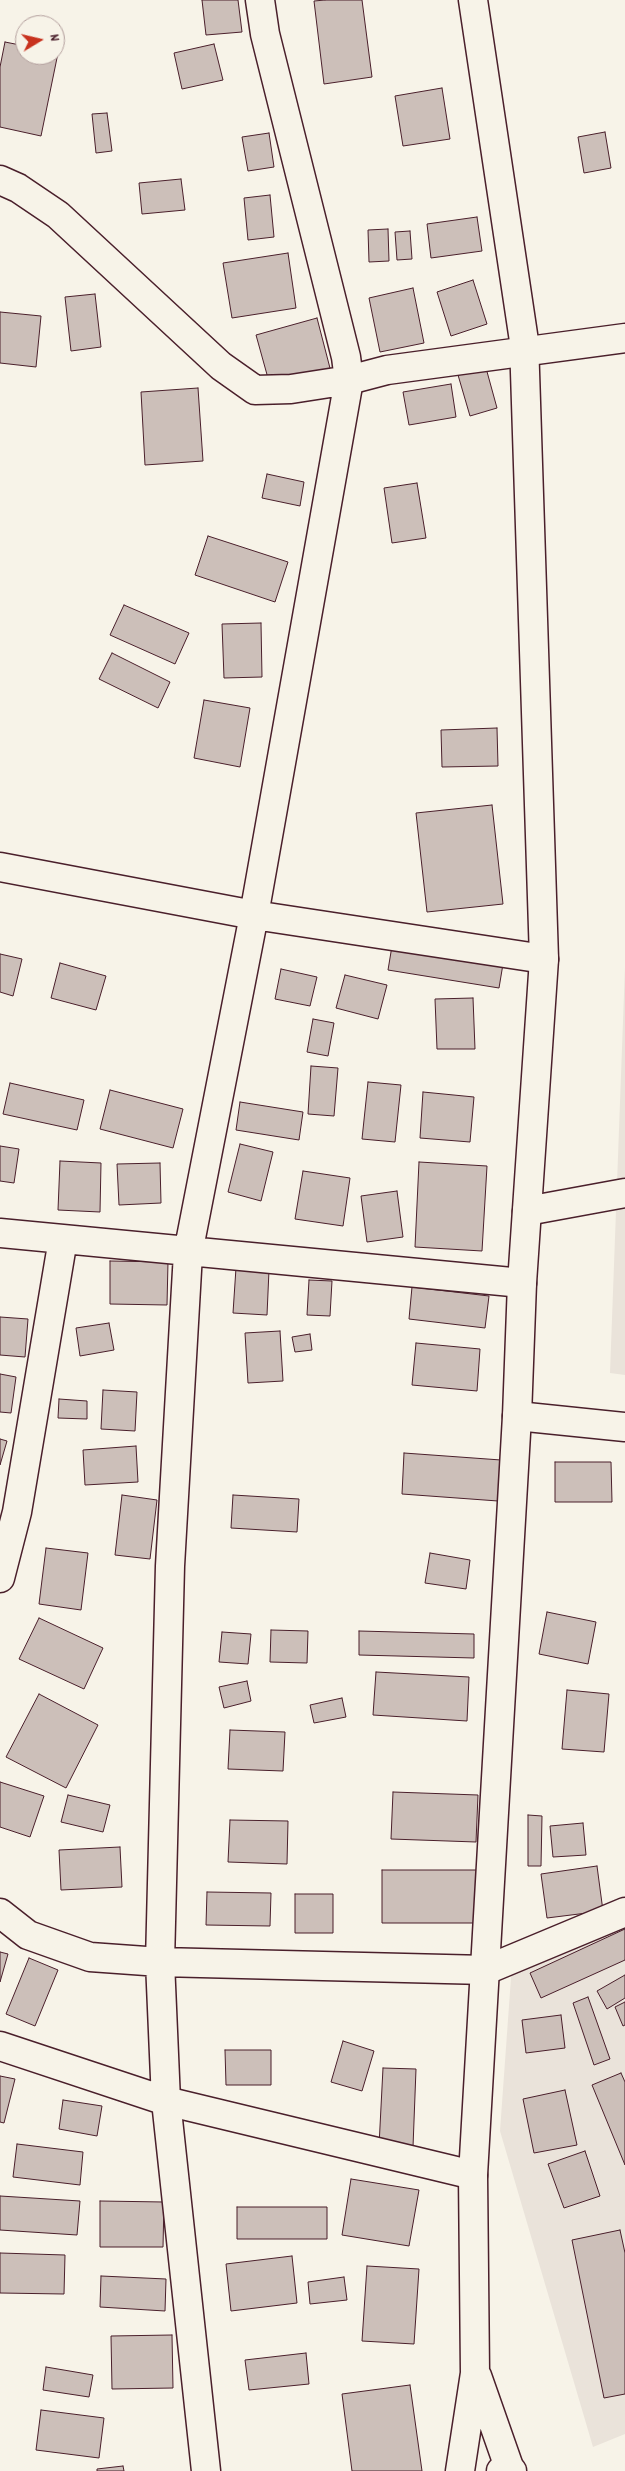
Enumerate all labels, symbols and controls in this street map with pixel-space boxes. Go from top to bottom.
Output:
north arrow [15,15,65,65]
text: N [43,33,64,43]

